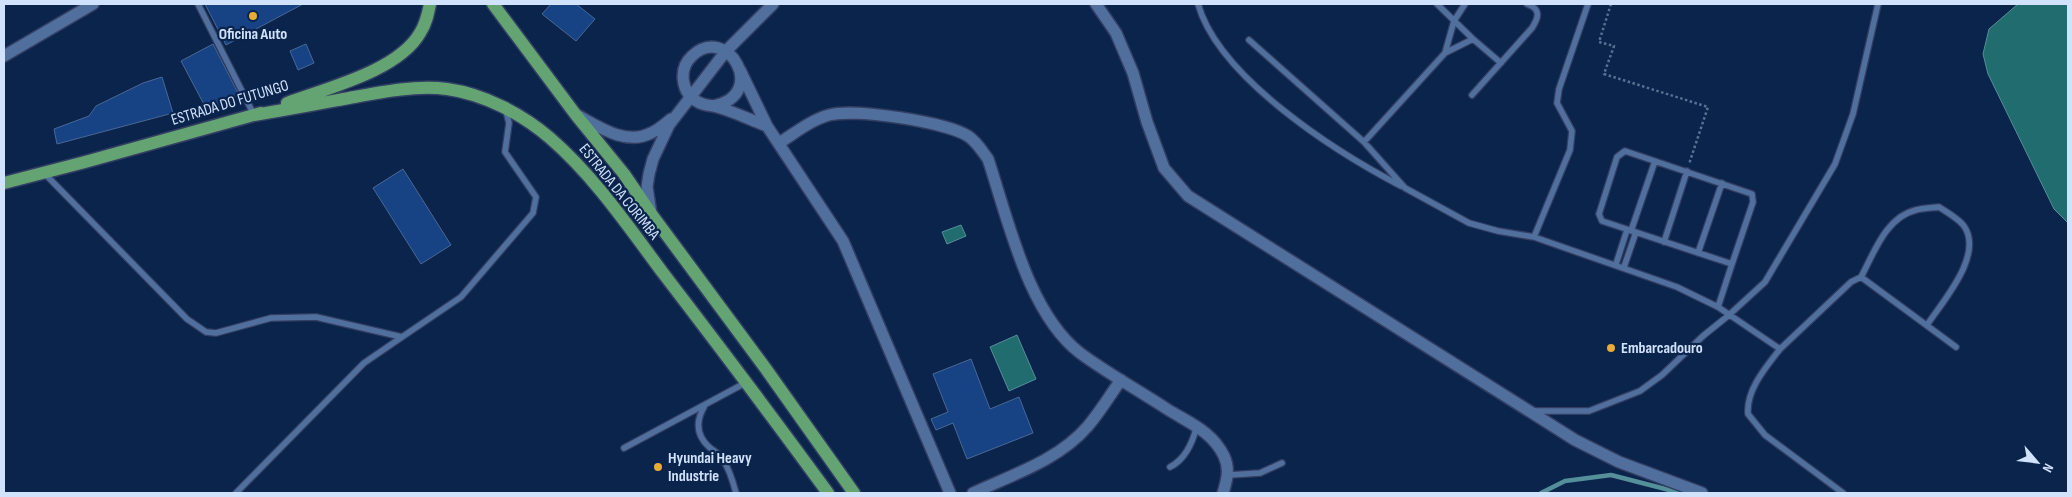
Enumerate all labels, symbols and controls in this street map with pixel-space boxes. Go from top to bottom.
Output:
marker: Oficina Auto [247,10,259,22]
place label: Oficina Auto [219,25,287,44]
street label: ESTRADA DO FUTUNGO [169,76,291,130]
street label: ESTRADA DA CORIMBA [575,140,664,244]
place label: Embarcadouro [1621,339,1703,358]
marker: Embarcadouro [1605,342,1617,354]
north arrow [2012,437,2062,487]
place label: Hyundai Heavy Industrie [668,449,752,486]
marker: Hyundai Heavy Industrie [652,461,664,473]
text: N [2039,461,2057,475]

